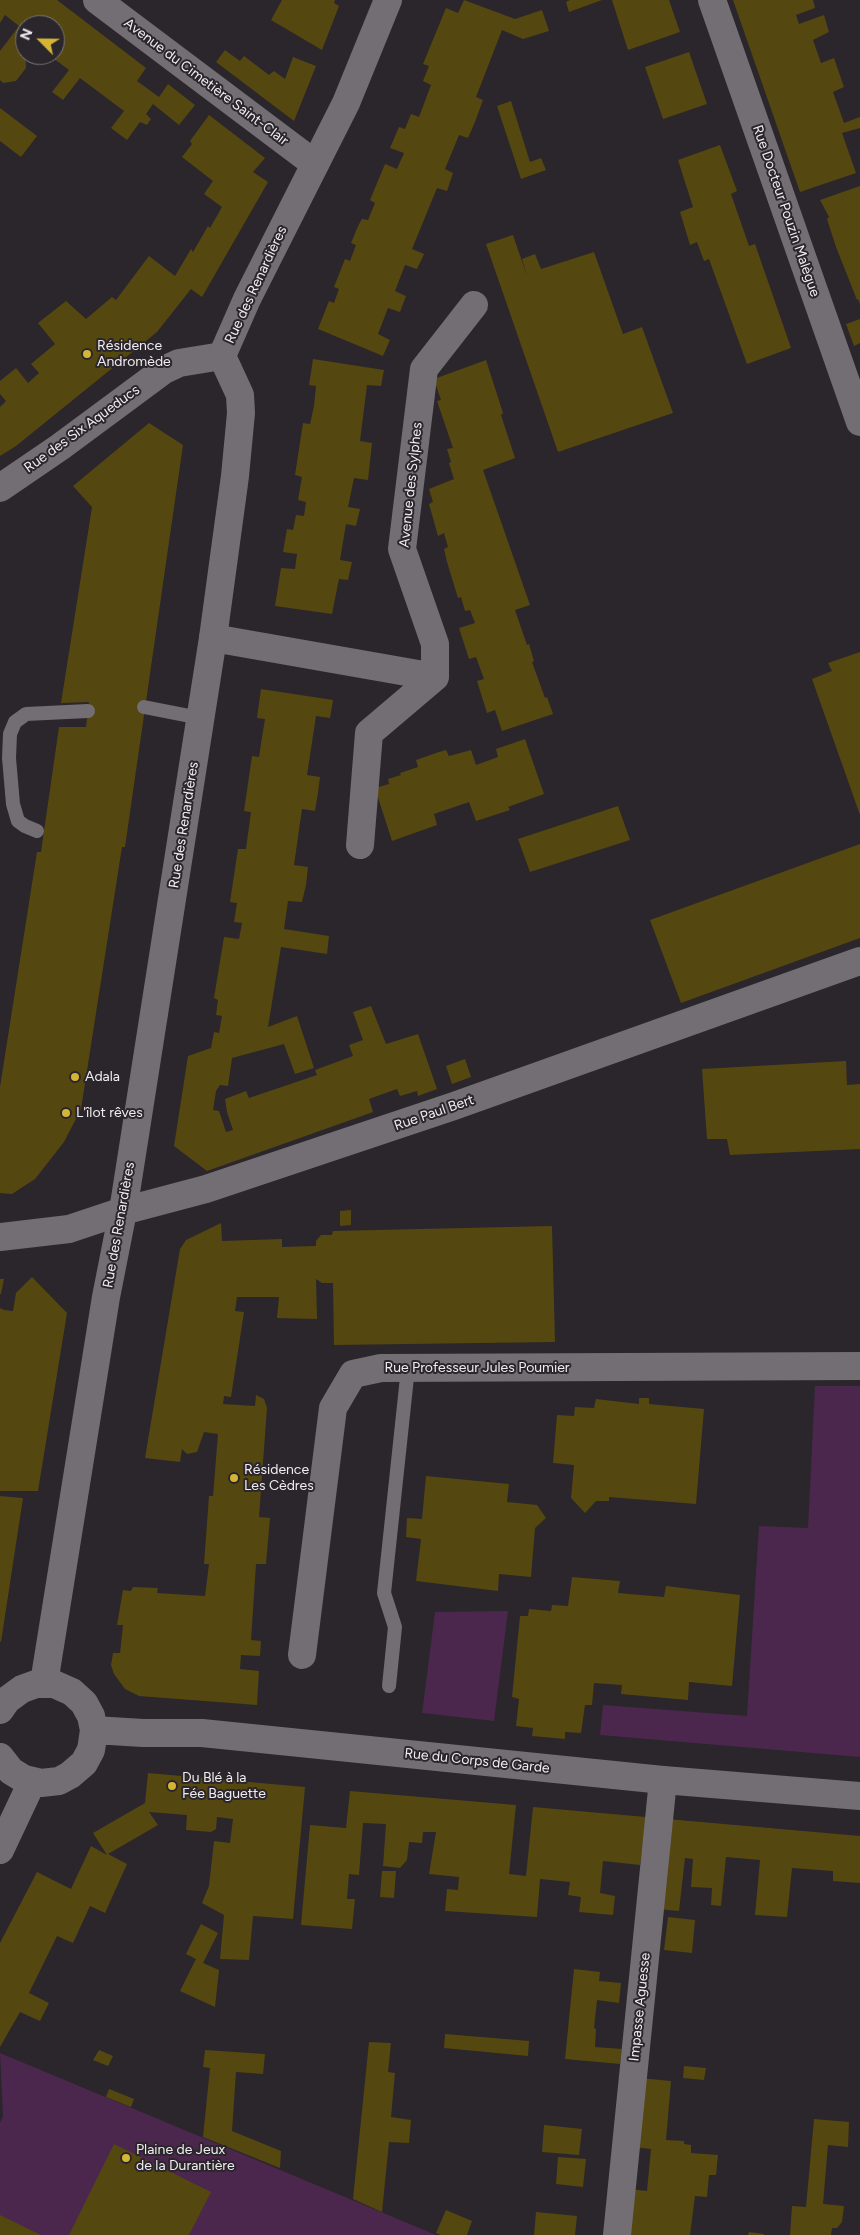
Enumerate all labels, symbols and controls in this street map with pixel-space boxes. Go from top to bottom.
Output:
north arrow [15,15,65,65]
street label: Avenue du Cimetière Saint-Clair [121,15,291,149]
text: N [17,26,37,43]
street label: Rue Docteur Pouzin Malègue [749,123,823,299]
street label: Rue des Renardières [221,224,291,346]
place label: Résidence Andromède [97,338,171,371]
marker: Résidence Andromède [81,348,93,360]
street label: Rue des Six Aqueducs [21,381,143,477]
street label: Avenue des Sylphes [396,422,426,548]
street label: Rue des Renardières [166,761,202,889]
place label: Adala [85,1069,120,1085]
marker: Adala [69,1071,81,1083]
street label: Rue Paul Bert [392,1091,476,1135]
place label: L'îlot rêves [76,1105,143,1121]
marker: L'îlot rêves [60,1107,72,1119]
street label: Rue des Renardières [100,1161,138,1289]
street label: Rue Professeur Jules Poumier [384,1360,570,1376]
place label: Résidence Les Cèdres [244,1462,314,1494]
marker: Résidence Les Cèdres [228,1472,240,1484]
street label: Rue du Corps de Garde [404,1745,550,1777]
place label: Du Blé à la Fée Baguette [182,1770,266,1802]
marker: Du Blé à la Fée Baguette [166,1780,178,1792]
street label: Impasse Aguesse [626,1952,654,2062]
place label: Plaine de Jeux de la Durantière [136,2142,235,2174]
marker: Plaine de Jeux de la Durantière [120,2152,132,2164]

